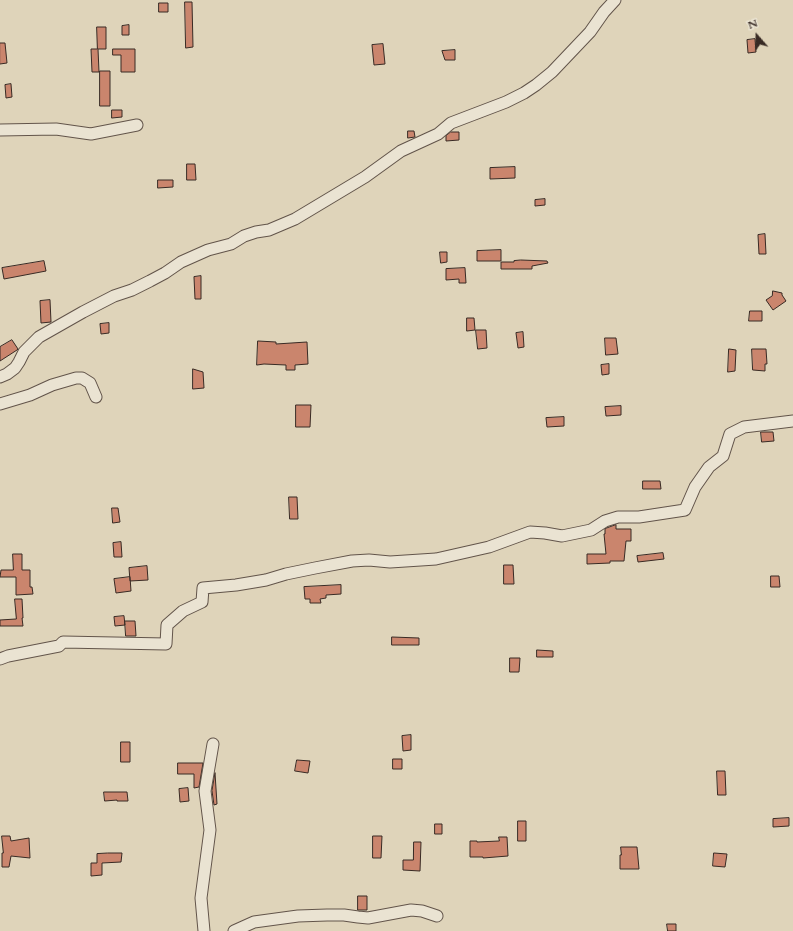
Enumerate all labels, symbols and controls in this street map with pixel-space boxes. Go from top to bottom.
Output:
north arrow [737,16,777,56]
text: N [746,16,760,33]

